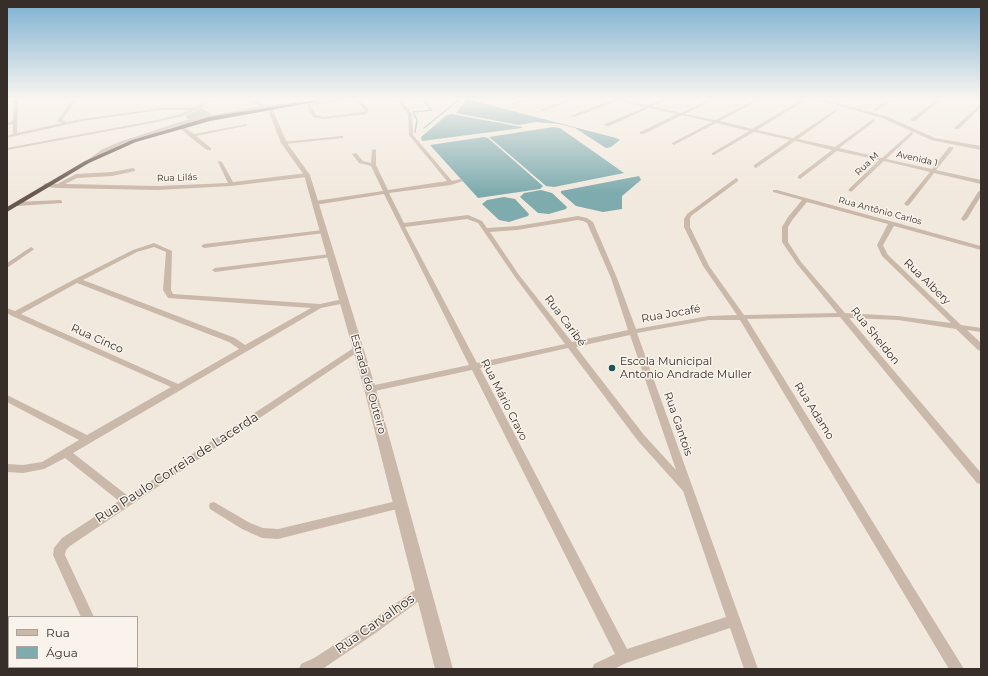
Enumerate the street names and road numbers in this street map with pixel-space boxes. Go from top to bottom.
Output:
street label: Avenida 1 [895,149,939,169]
street label: Rua M [853,150,881,178]
street label: Rua Lilás [157,172,197,184]
street label: Rua Antônio Carlos [837,195,923,227]
street label: Rua Albery [901,256,953,308]
street label: Rua Caribé [542,293,588,349]
street label: Rua Jocafé [640,302,702,326]
street label: Rua Sheldon [848,305,902,367]
street label: Rua Cinco [69,322,125,356]
street label: Estrada do Outeiro [347,333,389,435]
street label: Rua Mário Cravo [478,357,530,443]
street label: Rua Adamo [791,380,837,442]
street label: Rua Gantois [661,390,695,458]
street label: Rua Paulo Correia de Lacerda [92,409,262,527]
street label: Rua Carvalhos [333,591,417,657]

